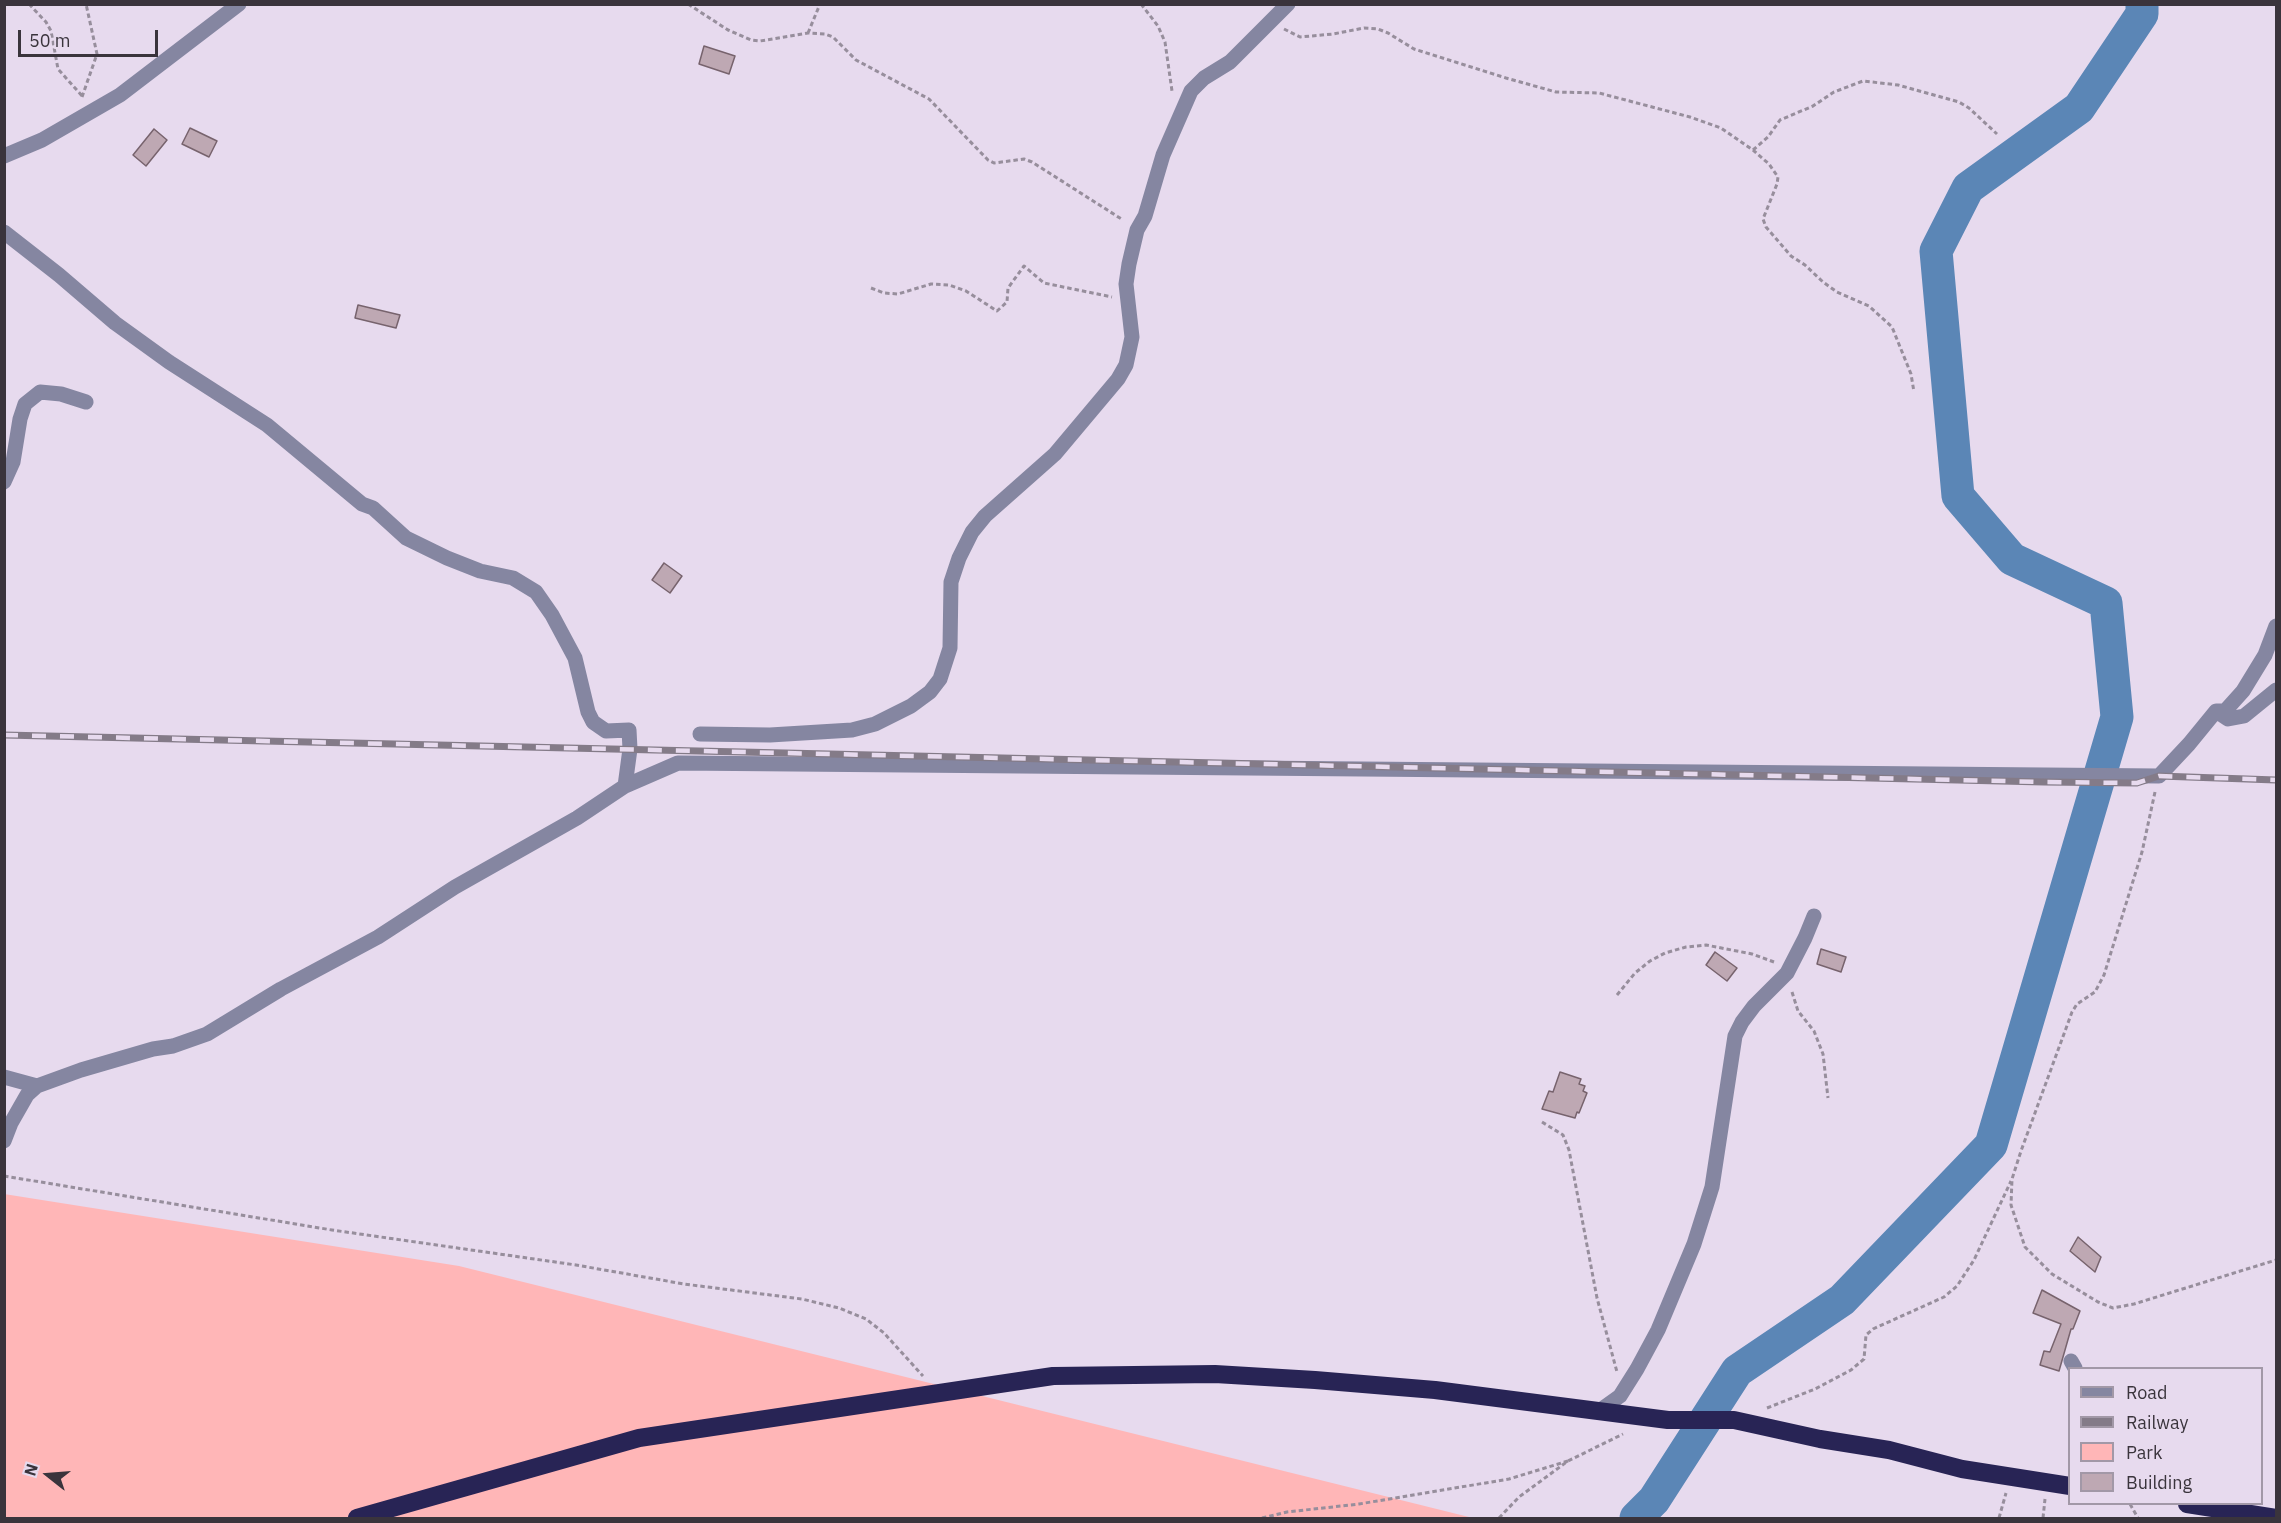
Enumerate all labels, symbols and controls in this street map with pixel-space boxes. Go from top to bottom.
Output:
scale bar [21,18,160,56]
text: 50 m [29,29,71,52]
legend [2068,1367,2263,1505]
text: Road [2126,1381,2167,1404]
text: Railway [2126,1411,2188,1434]
text: Park [2126,1441,2162,1464]
north arrow [18,1445,78,1505]
text: N [20,1461,42,1478]
text: Building [2126,1471,2192,1494]

